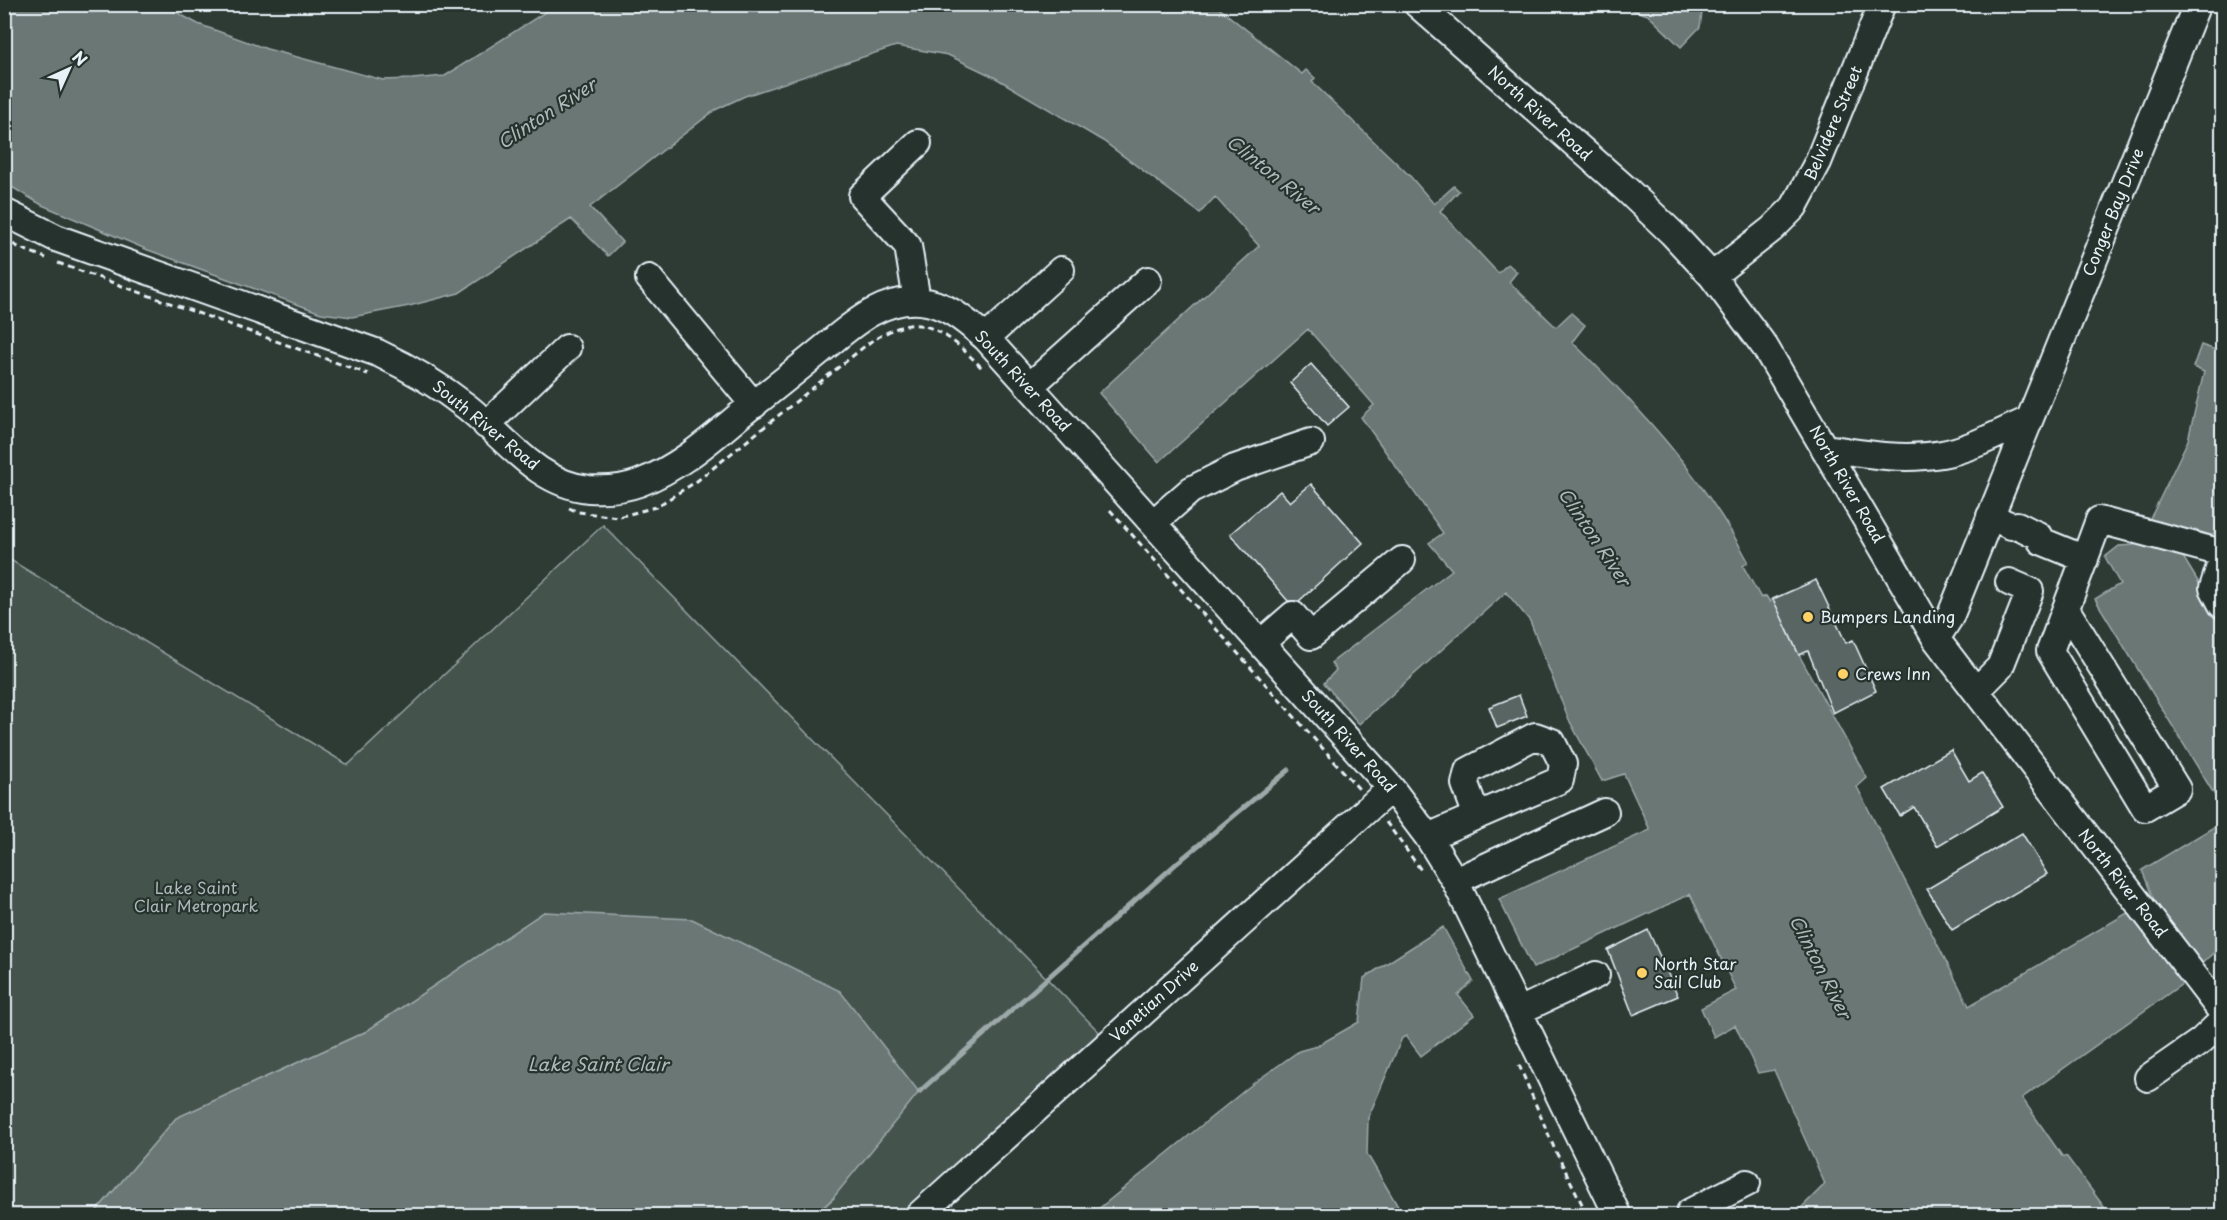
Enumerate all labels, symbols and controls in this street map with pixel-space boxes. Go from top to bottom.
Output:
north arrow [39,39,99,99]
text: N [67,45,93,71]
street label: North River Road [1483,59,1598,165]
street label: Belvidere Street [1797,61,1867,184]
water label: Clinton River [491,69,603,155]
water label: Clinton River [1222,128,1329,222]
street label: Conger Bay Drive [2075,144,2149,279]
street label: South River Road [970,324,1077,437]
street label: South River Road [428,374,545,475]
street label: North River Road [1804,420,1891,547]
water label: Clinton River [1552,482,1640,593]
place label: Bumpers Landing [1820,604,1955,628]
marker: Bumpers Landing [1801,610,1815,624]
place label: Crews Inn [1855,661,1931,685]
marker: Crews Inn [1836,667,1850,681]
street label: South River Road [1297,683,1403,797]
street label: North River Road [2074,823,2174,942]
park label: Lake Saint Clair Metropark [134,875,258,917]
water label: Clinton River [1784,910,1860,1025]
place label: North Star Sail Club [1654,951,1737,993]
street label: Venetian Drive [1103,954,1203,1047]
marker: North Star Sail Club [1635,966,1649,980]
water label: Lake Saint Clair [528,1050,671,1077]

